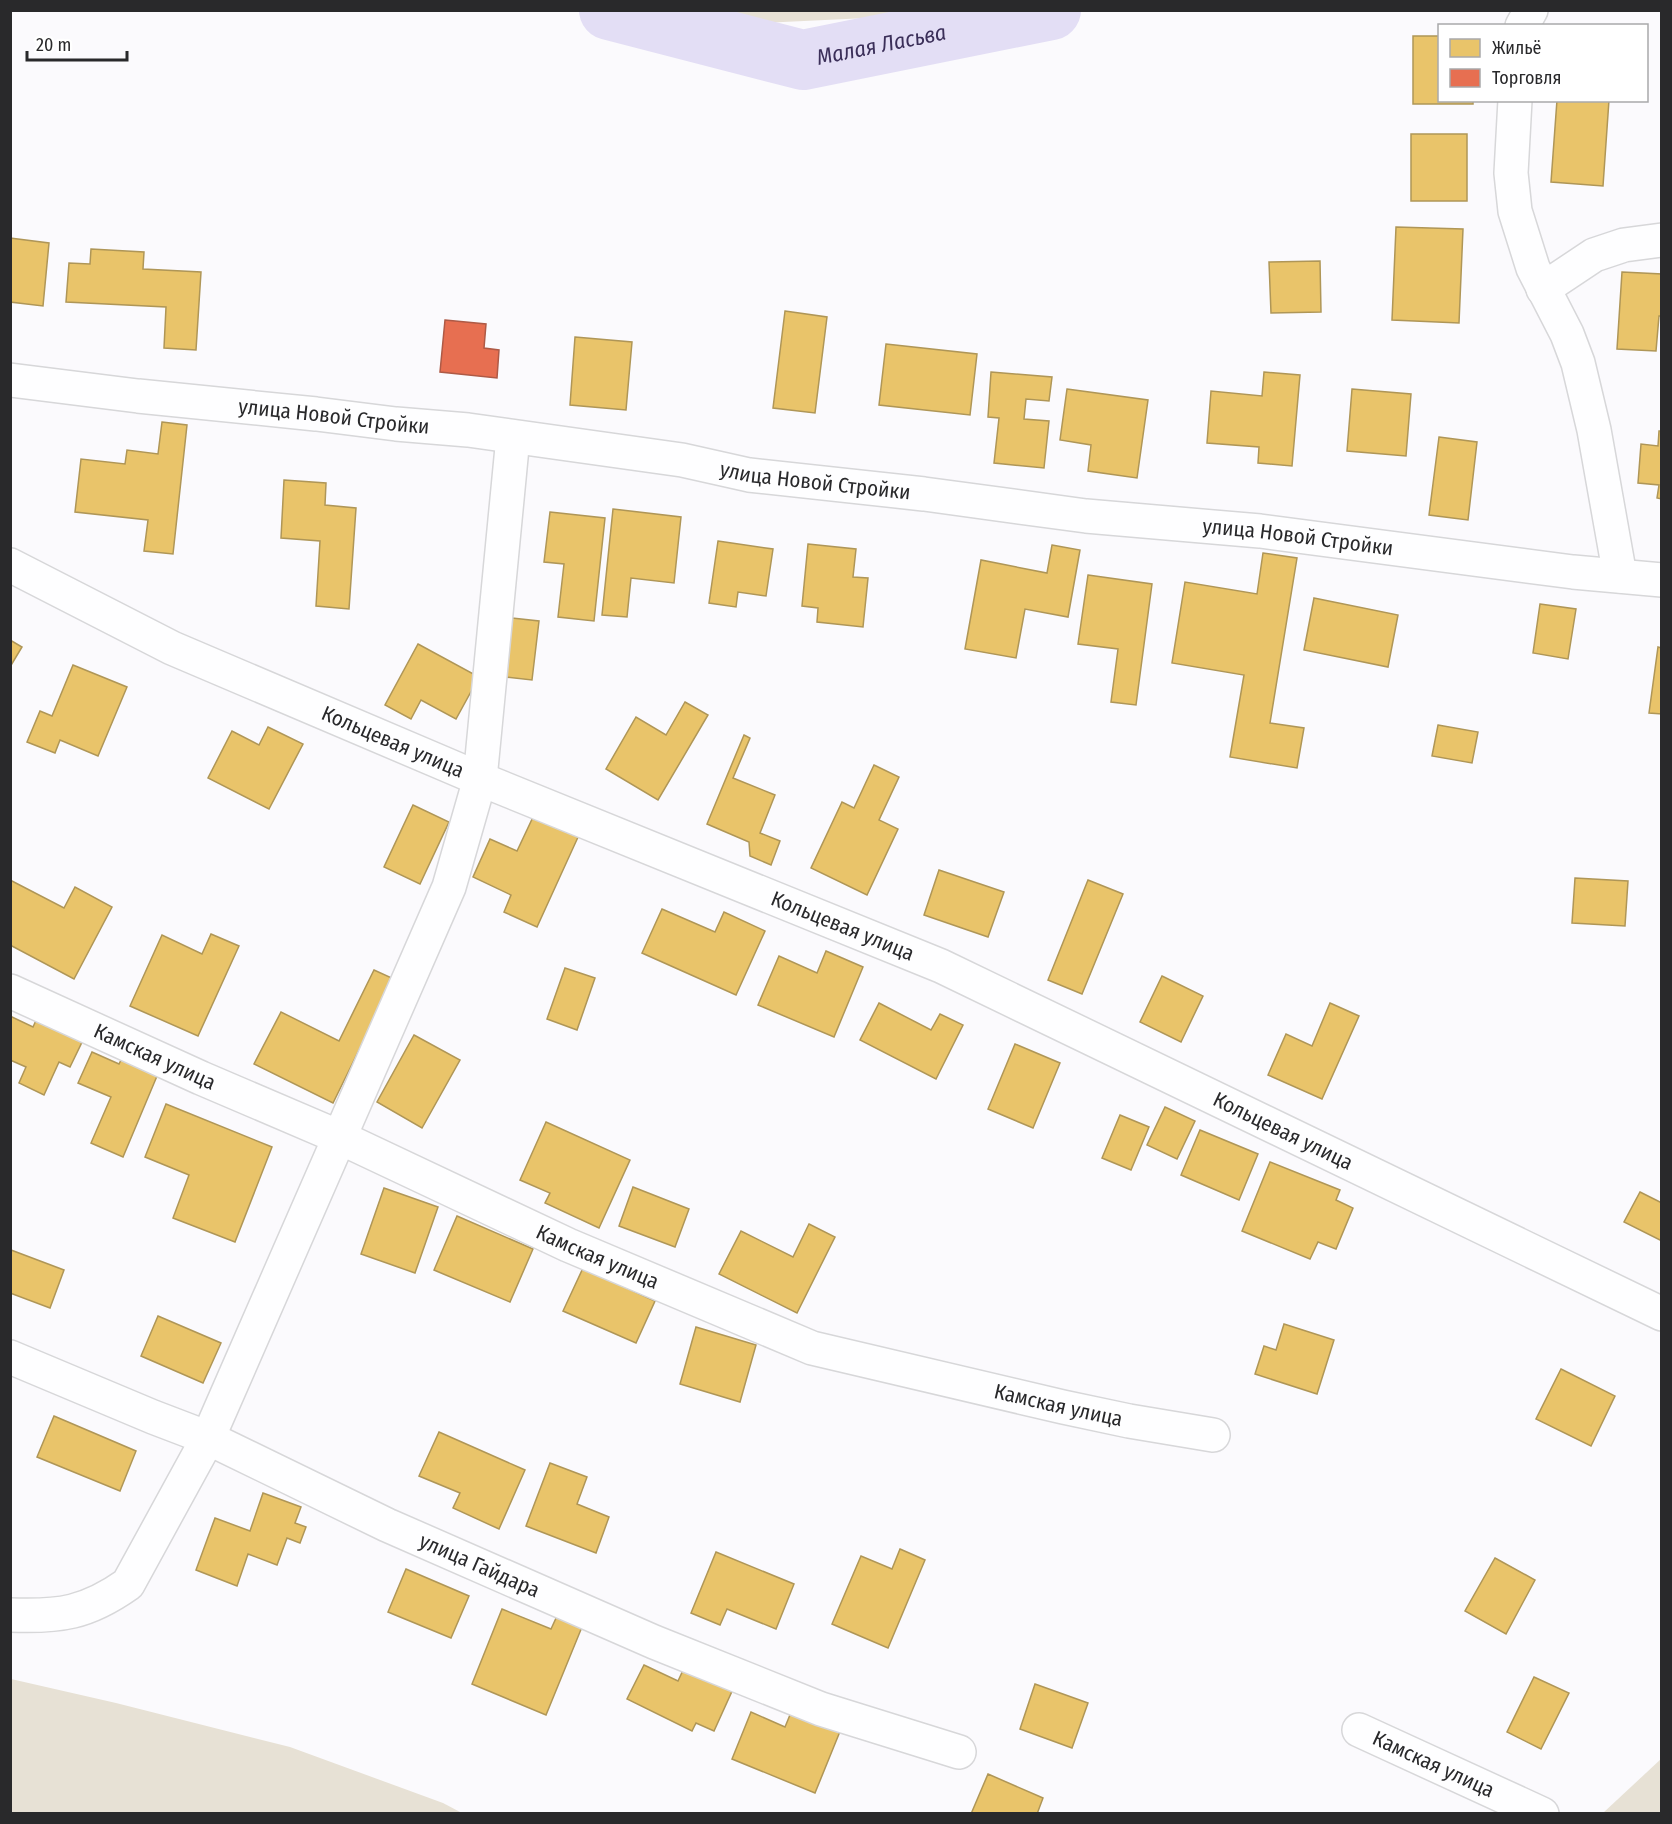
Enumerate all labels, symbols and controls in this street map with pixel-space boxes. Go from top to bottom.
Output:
water label: Малая Ласьва [814,18,948,70]
scale bar [27,24,128,62]
legend [1438,24,1648,102]
text: 20 m [36,34,71,56]
text: Жильё [1492,37,1542,59]
text: Торговля [1492,67,1561,89]
street label: улица Новой Стройки [237,393,430,440]
street label: улица Новой Стройки [717,456,912,505]
street label: улица Новой Стройки [1201,513,1395,561]
street label: Кольцевая улица [318,700,468,784]
street label: Кольцевая улица [767,885,918,967]
street label: Камская улица [90,1018,220,1096]
street label: Кольцевая улица [1209,1086,1357,1176]
street label: Камская улица [532,1219,663,1295]
street label: Камская улица [992,1378,1125,1432]
street label: улица Гайдара [415,1528,544,1603]
street label: Камская улица [1369,1725,1498,1803]

